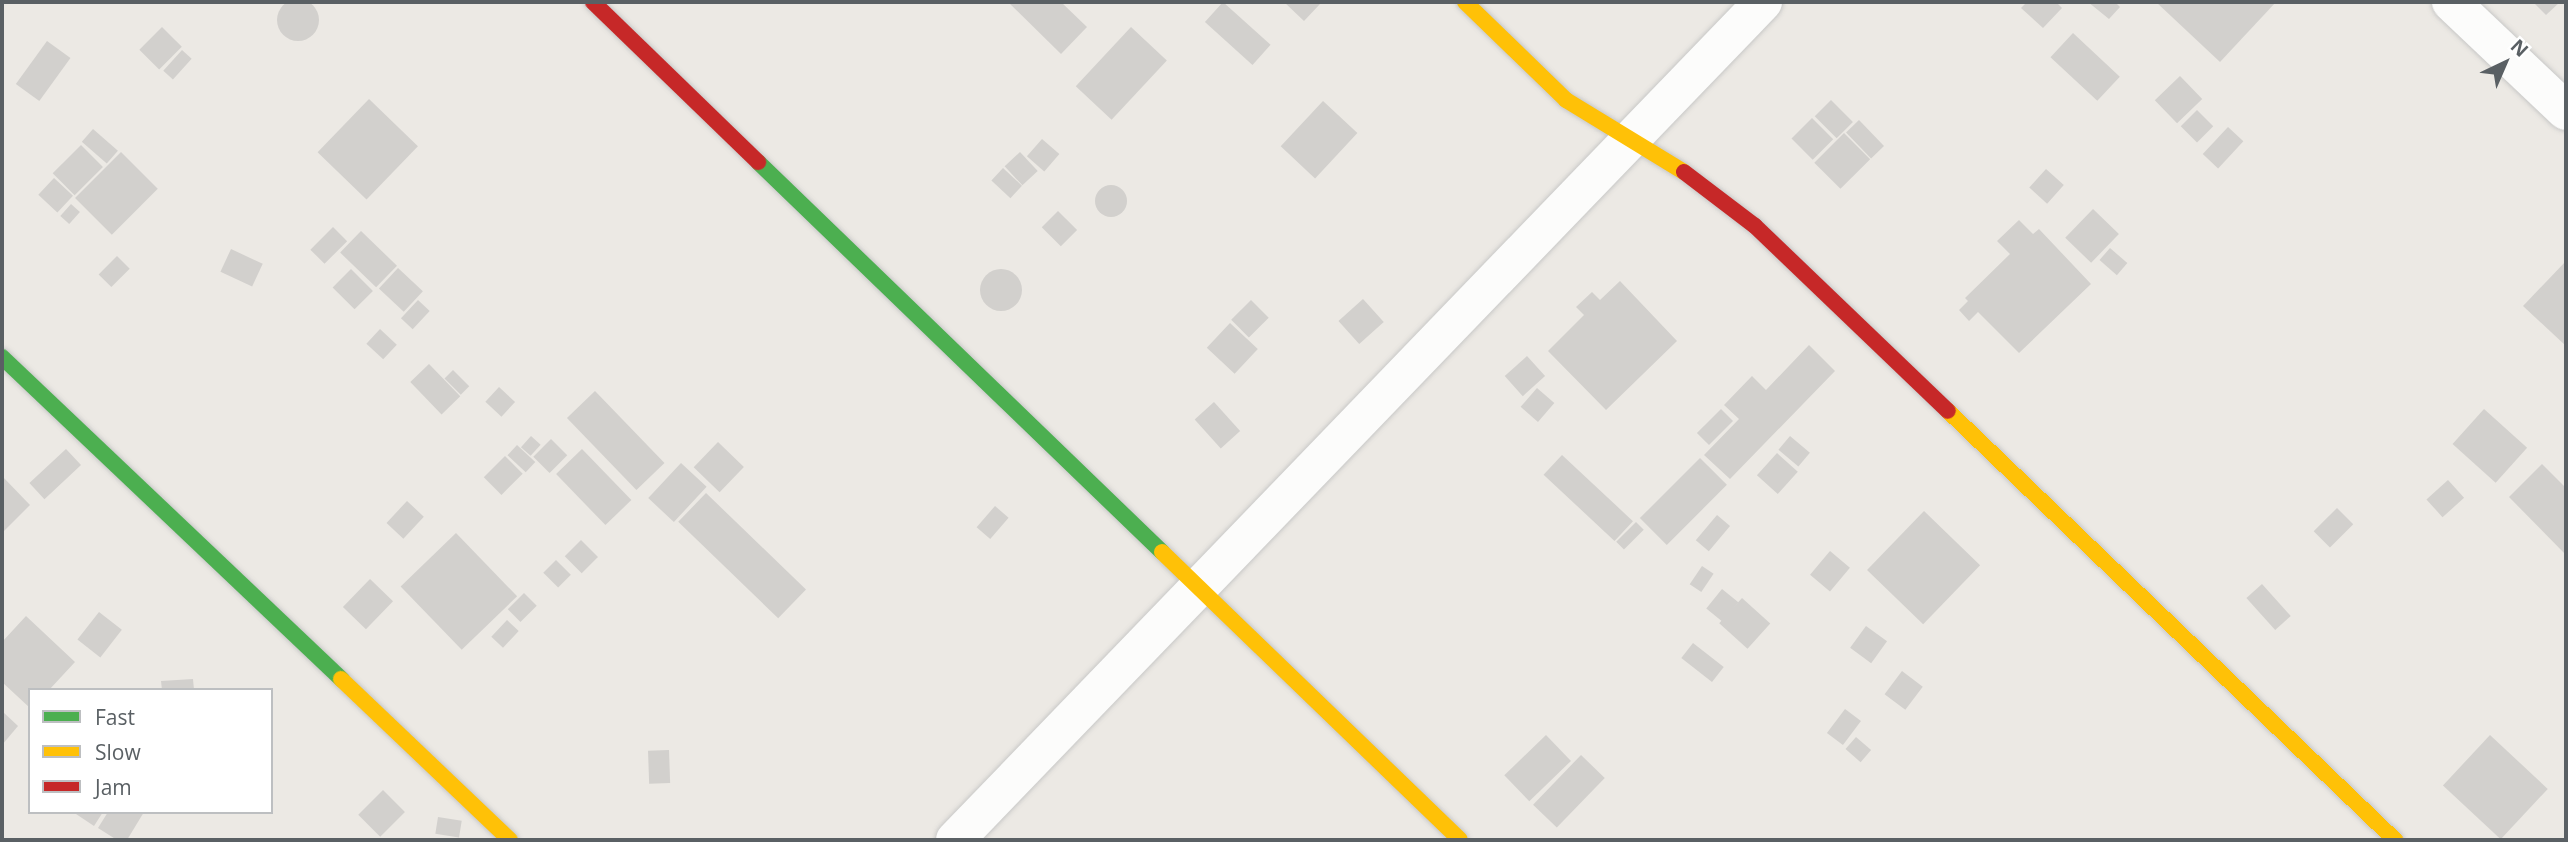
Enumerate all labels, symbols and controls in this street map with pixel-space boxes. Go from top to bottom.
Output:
north arrow [2470,28,2540,98]
text: N [2505,33,2534,63]
legend [28,688,273,814]
text: Fast [95,703,135,731]
text: Slow [95,738,141,766]
text: Jam [95,773,132,801]

